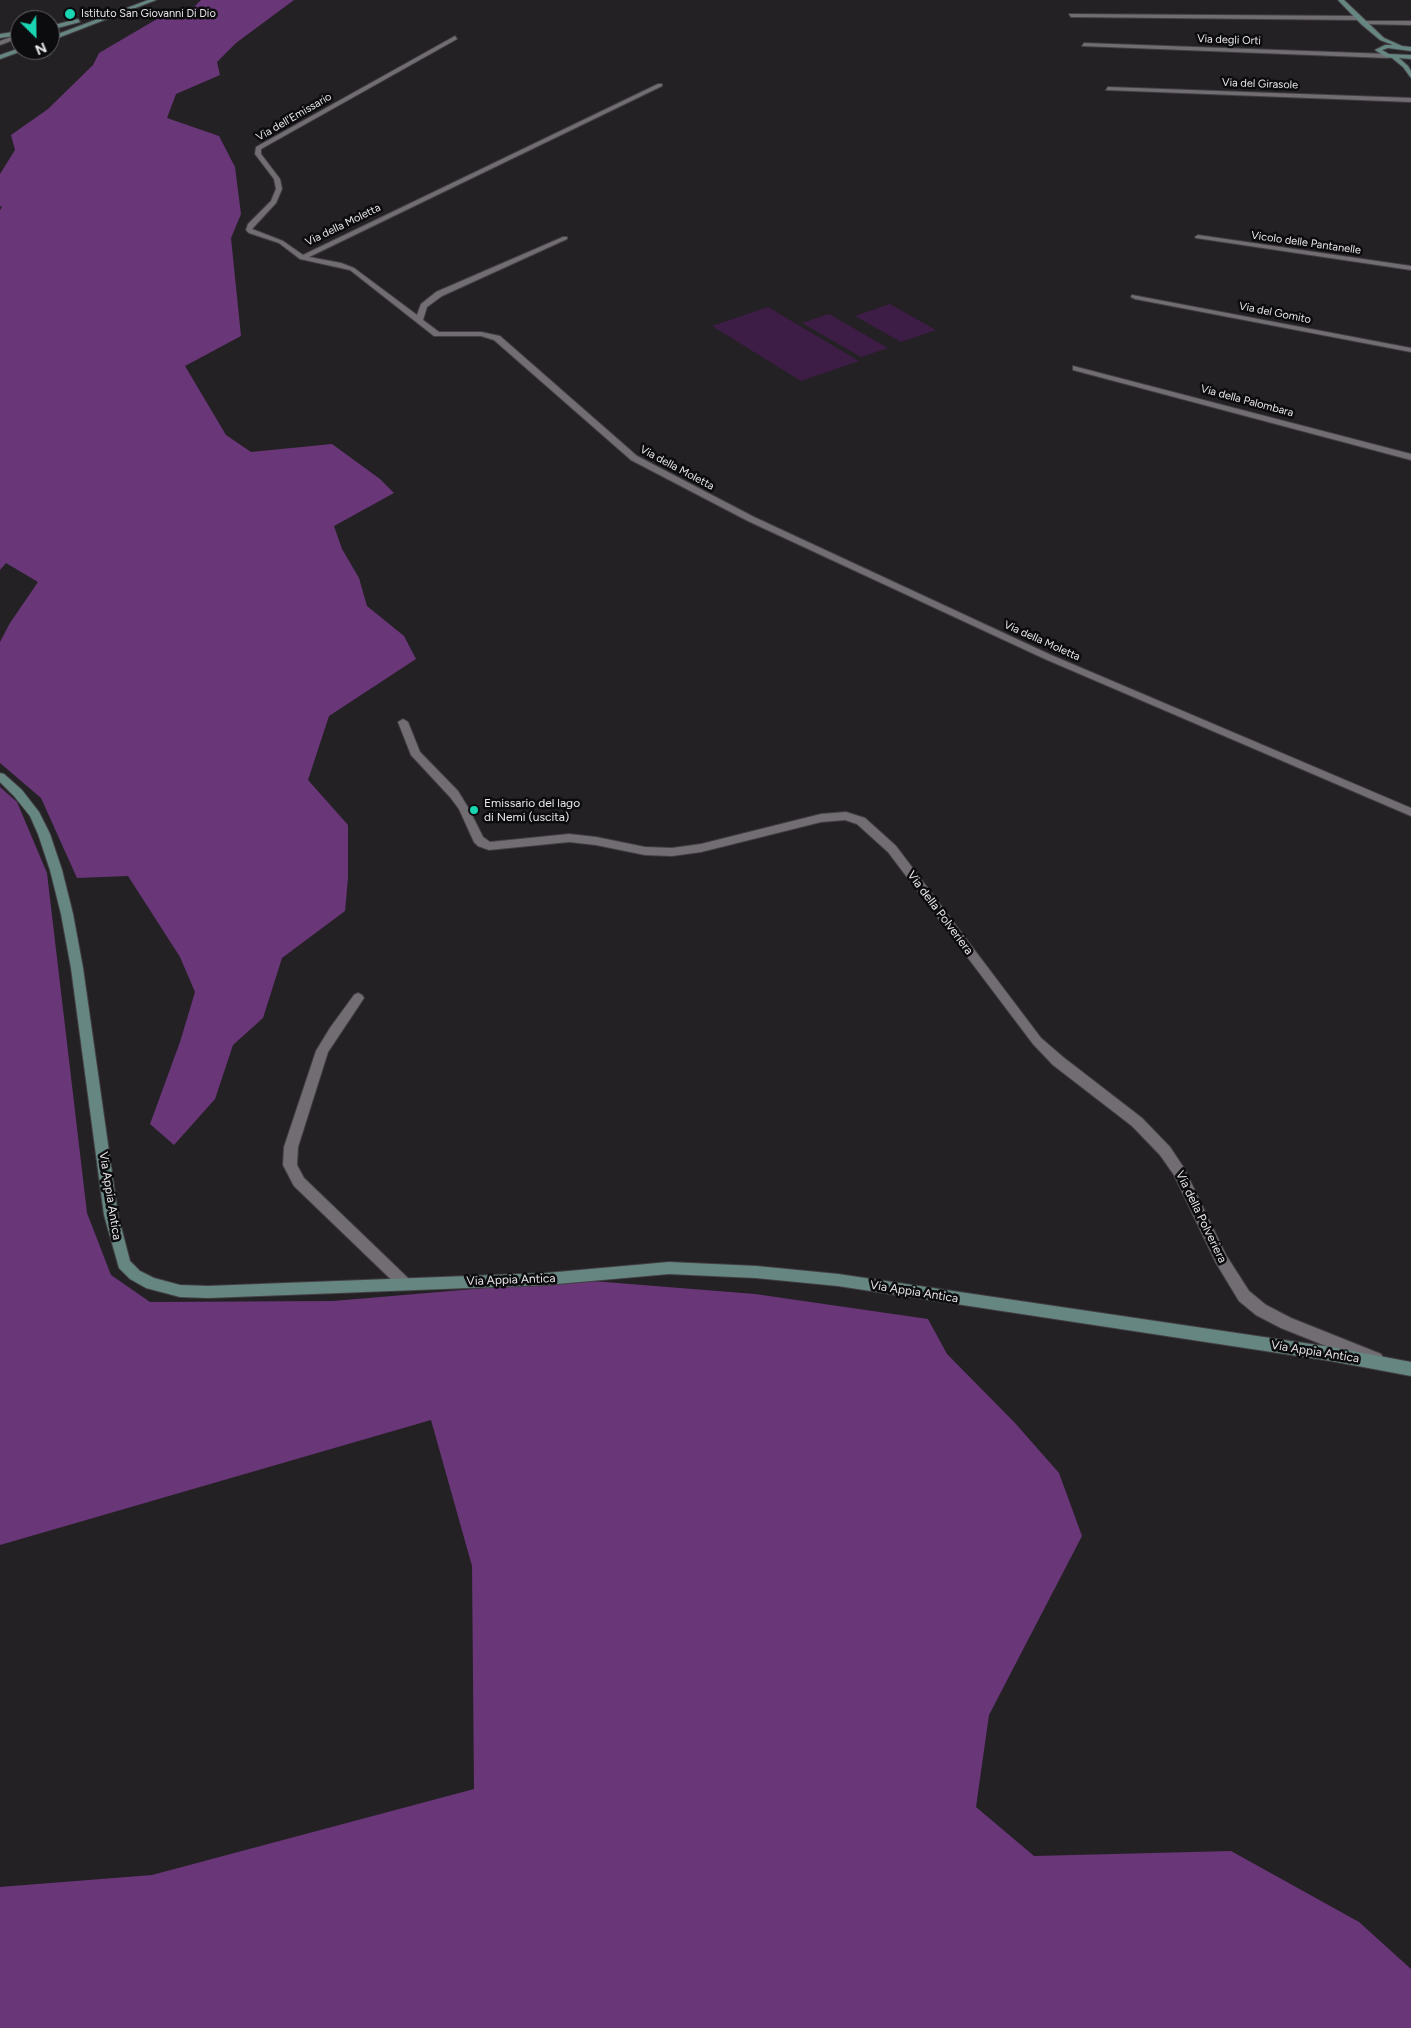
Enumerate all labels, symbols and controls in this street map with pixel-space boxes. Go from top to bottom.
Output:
marker: Istituto San Giovanni Di Dio [63,7,77,21]
place label: Istituto San Giovanni Di Dio [81,7,216,21]
north arrow [10,10,60,60]
street label: Via degli Orti [1197,32,1261,48]
text: N [32,38,49,58]
street label: Via del Girasole [1222,76,1298,92]
street label: Via dell'Emissario [254,90,334,144]
street label: Via della Moletta [303,201,383,249]
street label: Vicolo delle Pantanelle [1250,229,1362,257]
street label: Via del Gomito [1238,300,1312,326]
street label: Via della Palombara [1199,382,1295,420]
street label: Via della Moletta [638,443,716,493]
street label: Via della Moletta [1002,618,1082,664]
place label: Emissario del lago di Nemi (uscita) [484,796,580,824]
marker: Emissario del lago di Nemi (uscita) [468,804,480,816]
street label: Via della Polveriera [904,868,976,958]
street label: Via Appia Antica [96,1151,124,1241]
street label: Via della Polveriera [1172,1169,1230,1265]
street label: Via Appia Antica [466,1271,556,1289]
street label: Via Appia Antica [869,1278,959,1306]
street label: Via Appia Antica [1270,1338,1360,1366]

